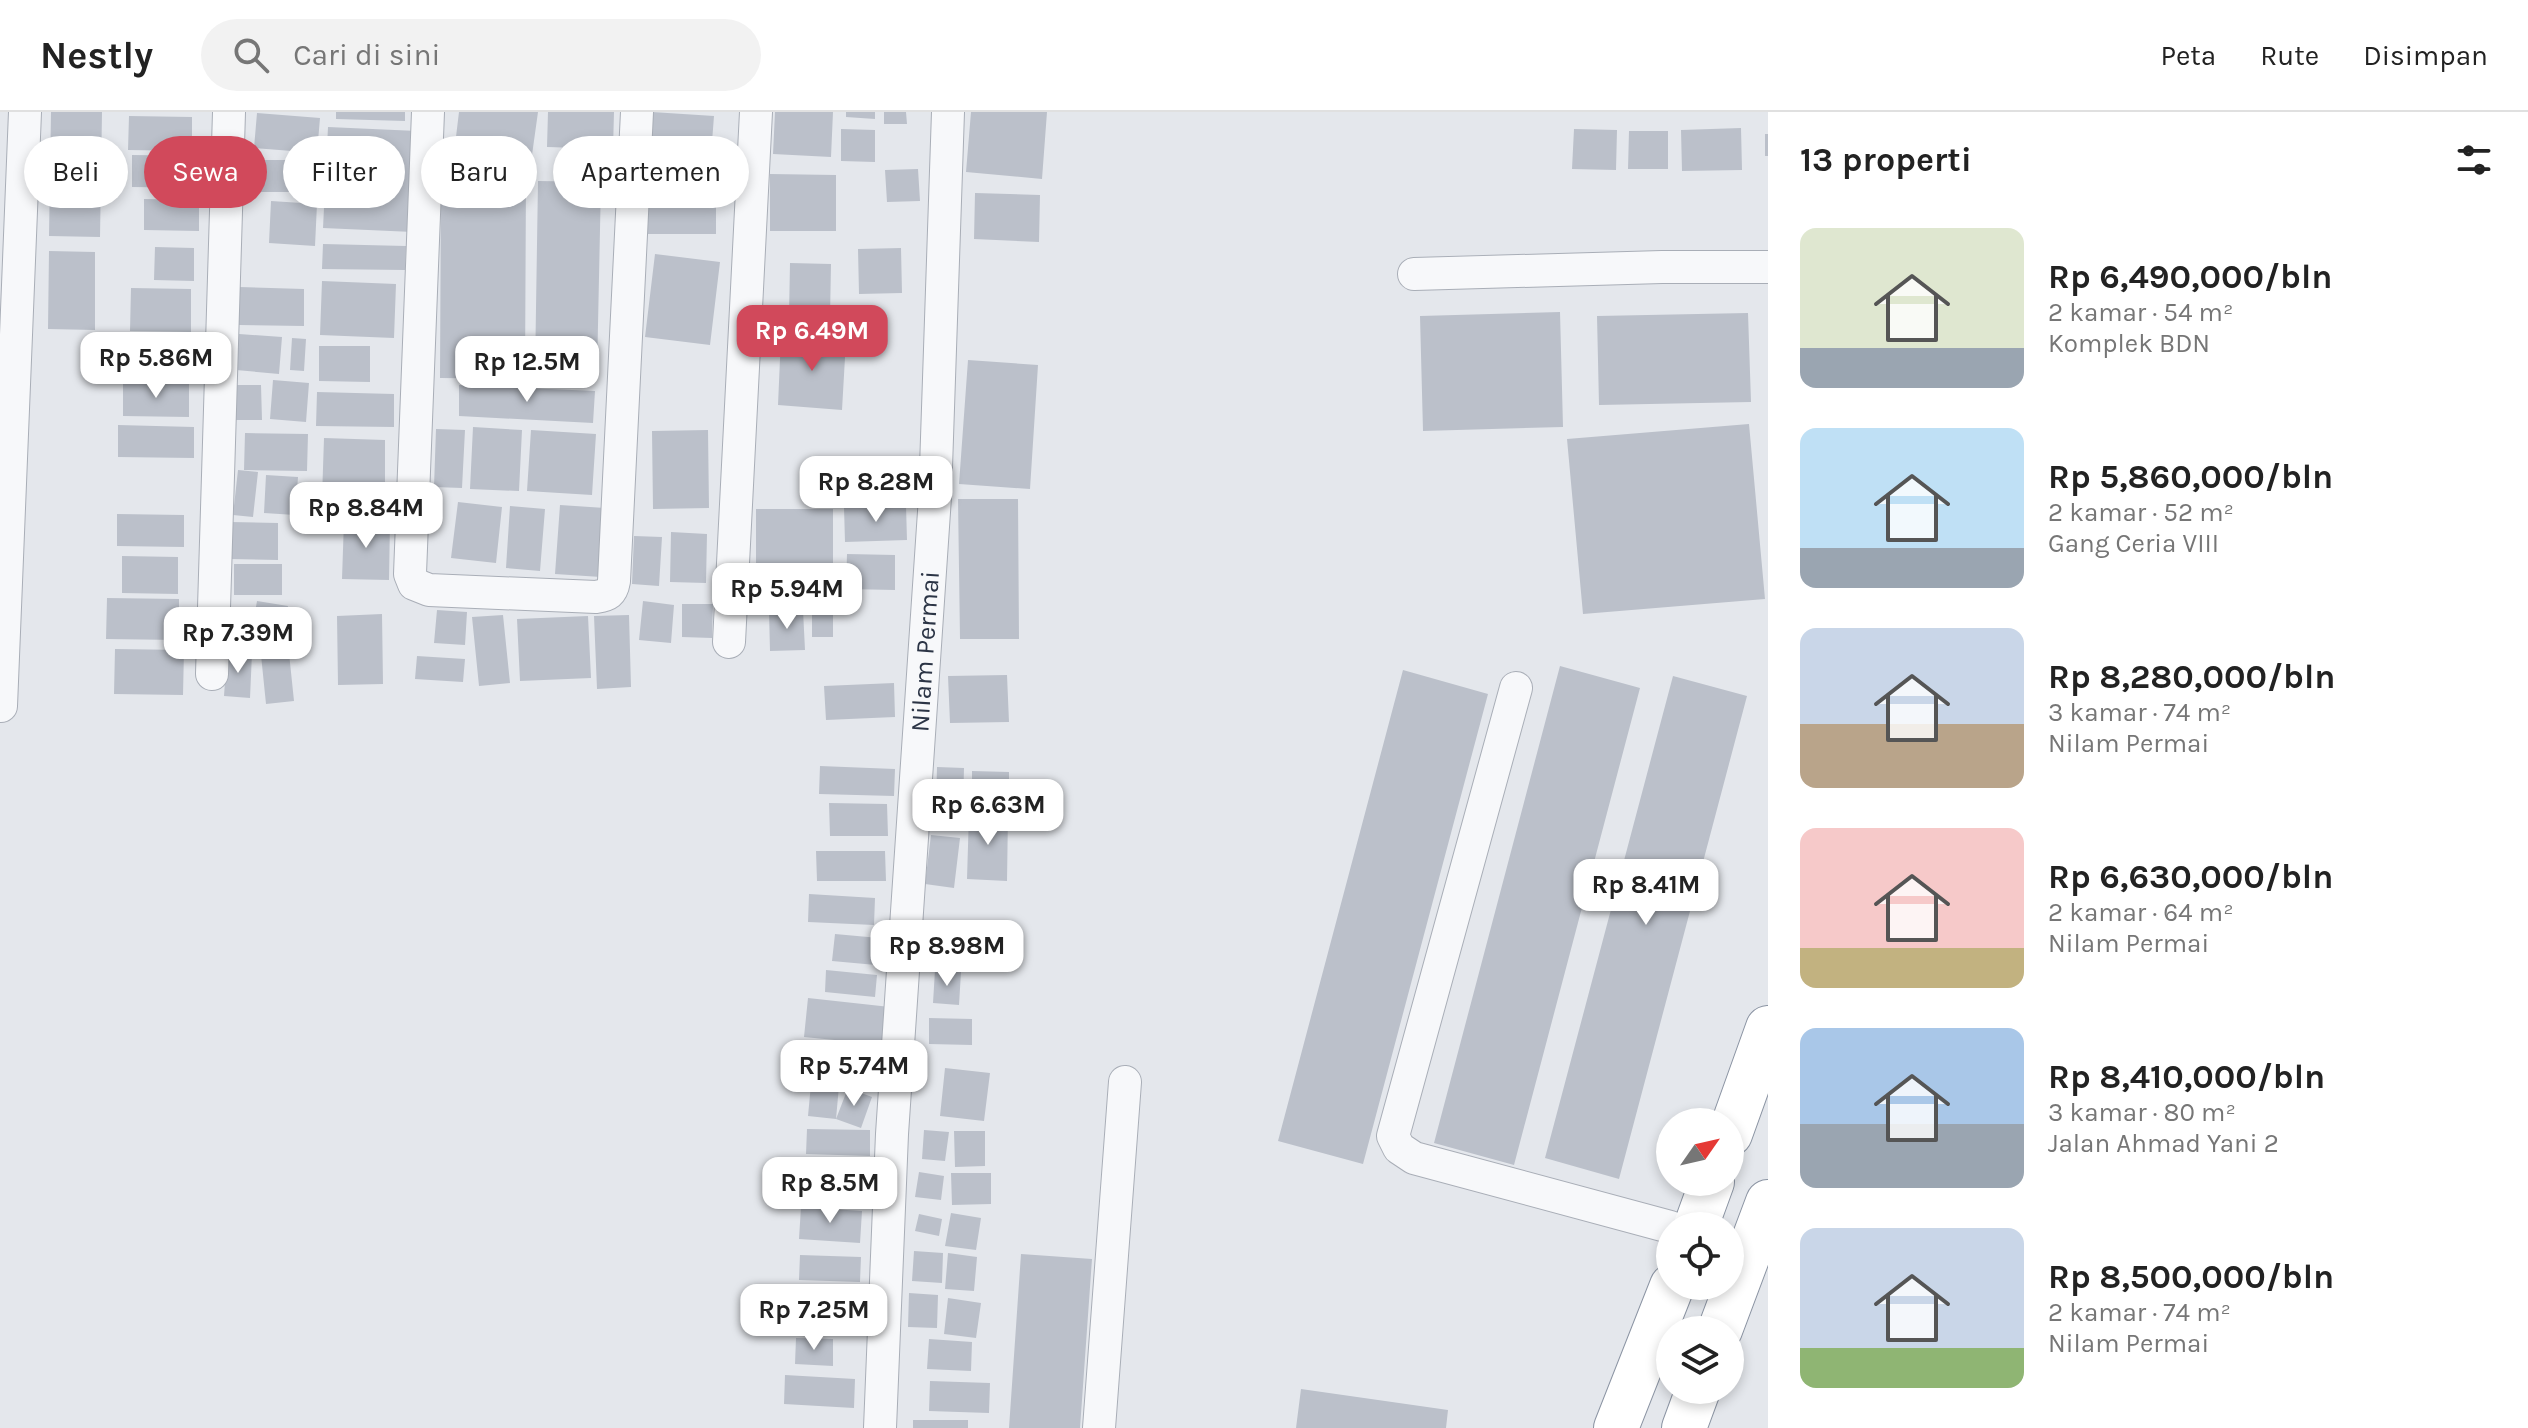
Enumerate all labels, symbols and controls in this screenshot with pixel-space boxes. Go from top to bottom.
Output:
search box [201,19,761,91]
text: Nestly [40,33,153,78]
icon: search [229,33,273,77]
text: Cari di sini [293,37,441,73]
text: Peta [2160,39,2216,72]
text: Rute [2260,39,2319,72]
text: Disimpan [2363,39,2488,72]
chip: Beli [24,136,128,208]
chip: Sewa [144,136,267,208]
chip: Filter [283,136,405,208]
chip: Baru [421,136,537,208]
chip: Apartemen [553,136,749,208]
icon: filters [2452,138,2496,182]
text: 13 properti [1800,140,1972,180]
text: Rp 6,490,000/bln [2048,257,2333,297]
icon: home [1864,260,1960,356]
text: 2 kamar · 54 m² [2048,297,2233,328]
pin: Rp 6.49M [729,305,895,373]
text: Rp 6.49M [755,315,869,346]
text: Komplek BDN [2048,328,2210,359]
pin: Rp 5.86M [73,332,239,400]
pin: Rp 12.5M [444,336,610,404]
text: Rp 5.86M [98,342,214,373]
text: Rp 12.5M [473,346,581,377]
pin: Rp 8.28M [793,456,959,524]
text: Rp 5,860,000/bln [2048,457,2333,497]
icon: home [1864,460,1960,556]
text: Rp 8.28M [818,466,934,497]
pin: Rp 8.84M [283,482,449,550]
text: Rp 8.84M [308,492,424,523]
text: 2 kamar · 52 m² [2048,497,2234,528]
text: Gang Ceria VIII [2048,528,2219,559]
pin: Rp 5.94M [704,563,870,631]
street label: Nilam Permai [904,570,945,733]
text: Rp 5.94M [730,573,844,604]
pin: Rp 7.39M [155,607,321,675]
text: Rp 7.39M [182,617,294,648]
text: Rp 8,280,000/bln [2048,657,2335,697]
icon: home [1864,660,1960,756]
text: 3 kamar · 74 m² [2048,697,2231,728]
text: Nilam Permai [2048,728,2209,759]
pin: Rp 6.63M [905,779,1071,847]
text: Rp 6.63M [930,789,1046,820]
text: Rp 6,630,000/bln [2048,857,2333,897]
pin: Rp 8.41M [1563,859,1729,927]
icon: home [1864,860,1960,956]
text: Rp 8.41M [1591,869,1701,900]
text: 2 kamar · 64 m² [2048,897,2234,928]
pin: Rp 8.98M [864,920,1030,988]
text: Nilam Permai [2048,928,2209,959]
text: Rp 8.98M [889,930,1005,961]
pin: Rp 5.74M [771,1040,937,1108]
text: Rp 5.74M [798,1050,910,1081]
text: Rp 8,410,000/bln [2048,1057,2325,1097]
icon: home [1864,1060,1960,1156]
text: 3 kamar · 80 m² [2048,1097,2236,1128]
north arrow [1656,1108,1744,1196]
map controls [1656,1108,1744,1404]
text: Jalan Ahmad Yani 2 [2048,1128,2279,1159]
pin: Rp 8.5M [756,1157,904,1225]
text: Rp 8.5M [780,1167,880,1198]
button: locate [1656,1212,1744,1300]
text: Rp 8,500,000/bln [2048,1257,2334,1297]
icon: home [1864,1260,1960,1356]
pin: Rp 7.25M [731,1284,897,1352]
text: Rp 7.25M [758,1294,870,1325]
text: 2 kamar · 74 m² [2048,1297,2231,1328]
button: layers [1656,1316,1744,1404]
text: Nilam Permai [2048,1328,2209,1359]

